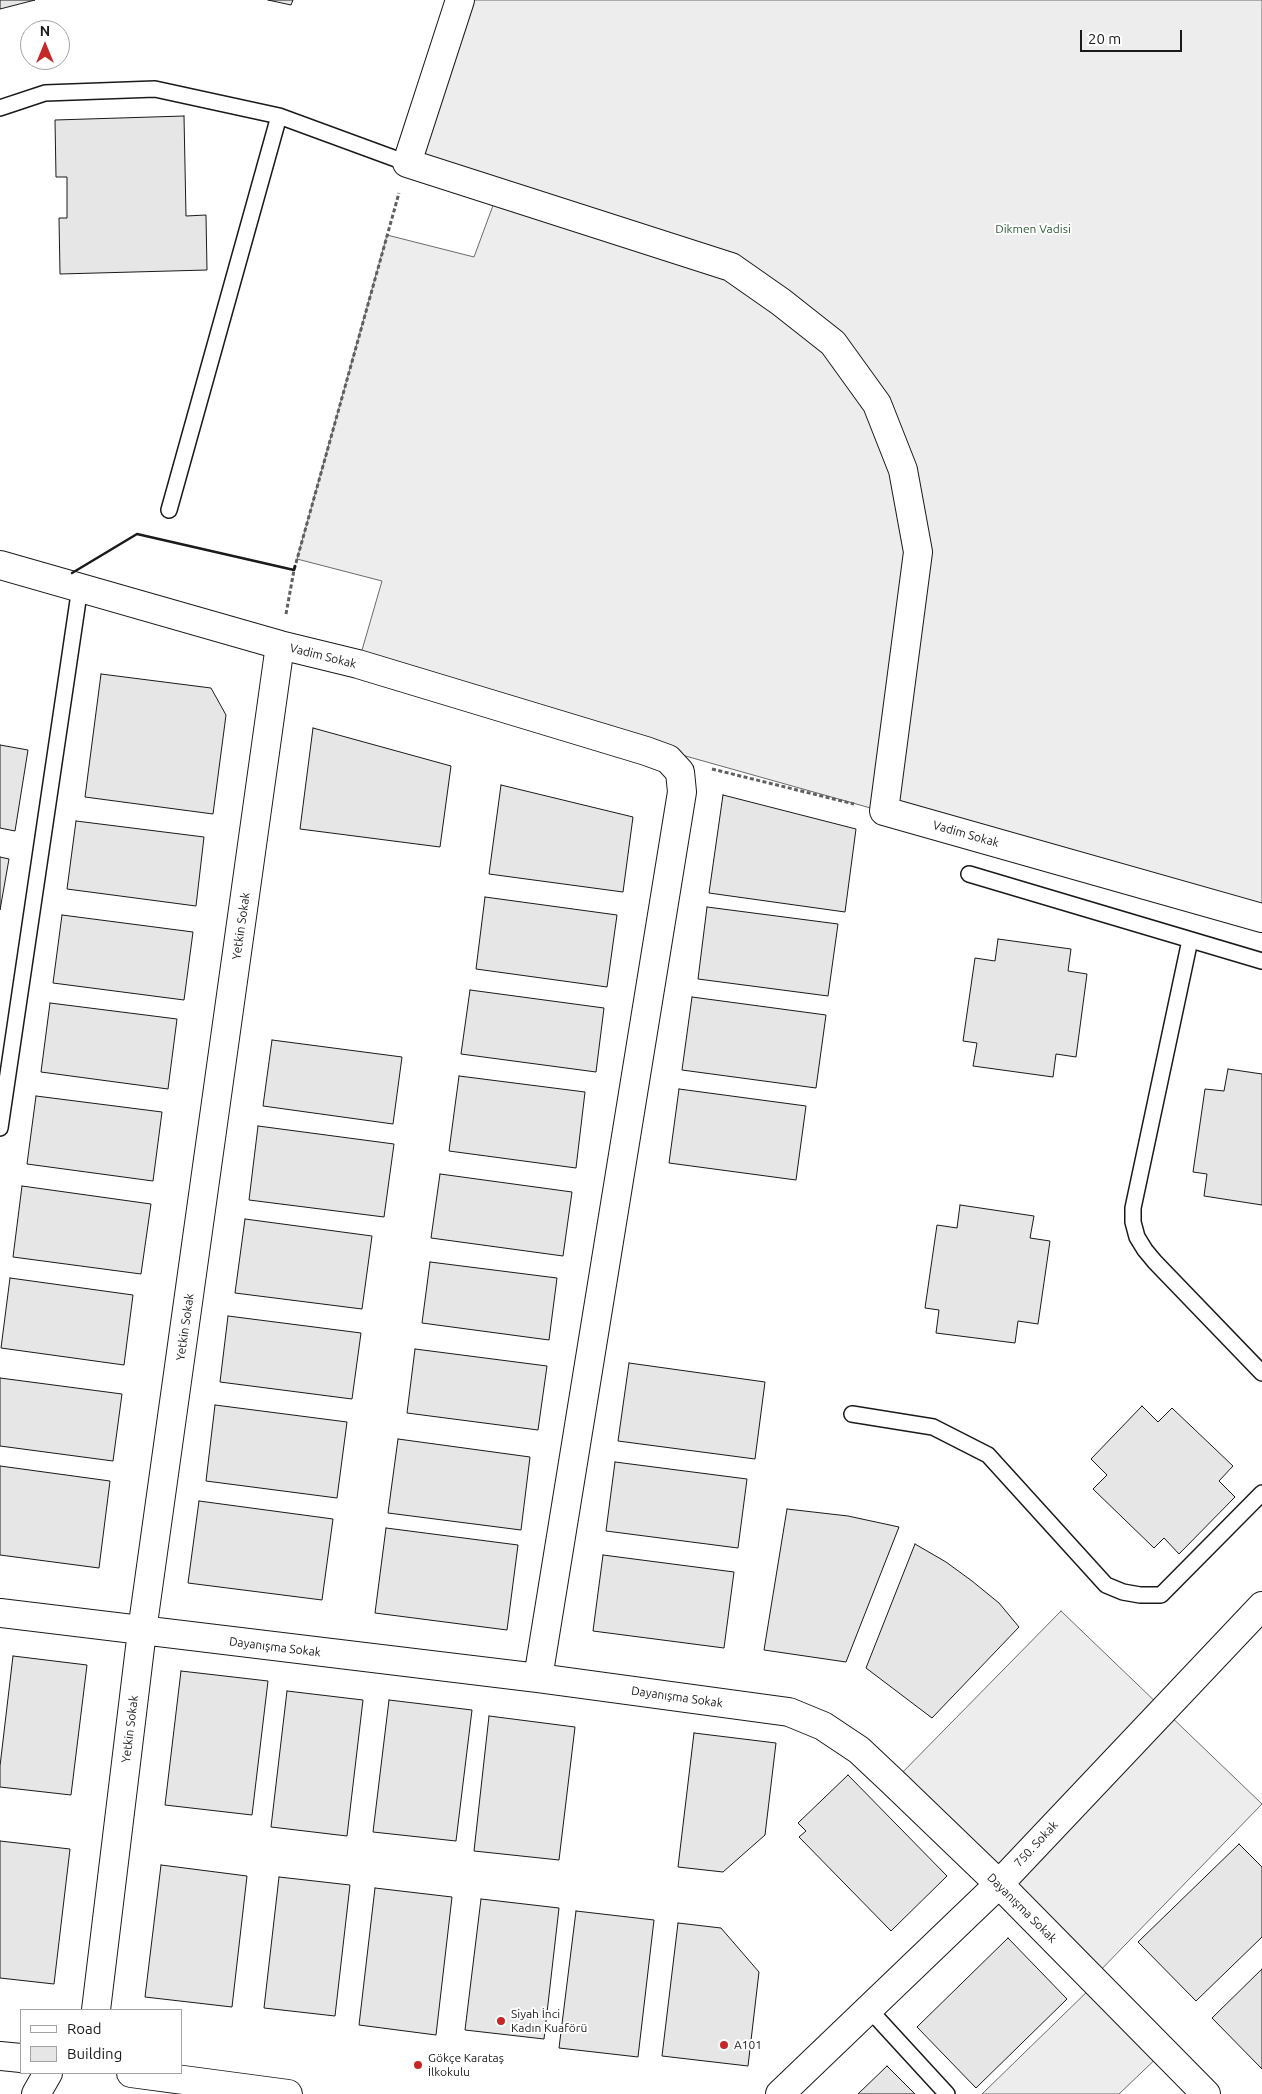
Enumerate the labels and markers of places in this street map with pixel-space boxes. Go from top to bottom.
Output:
place label: Siyah İnci Kadın Kuaförü [511,2007,587,2035]
marker: Siyah İnci Kadın Kuaförü [495,2015,507,2027]
place label: A101 [734,2038,762,2052]
marker: A101 [718,2039,730,2051]
place label: Gökçe Karataş İlkokulu [428,2051,504,2079]
marker: Gökçe Karataş İlkokulu [412,2059,424,2071]

